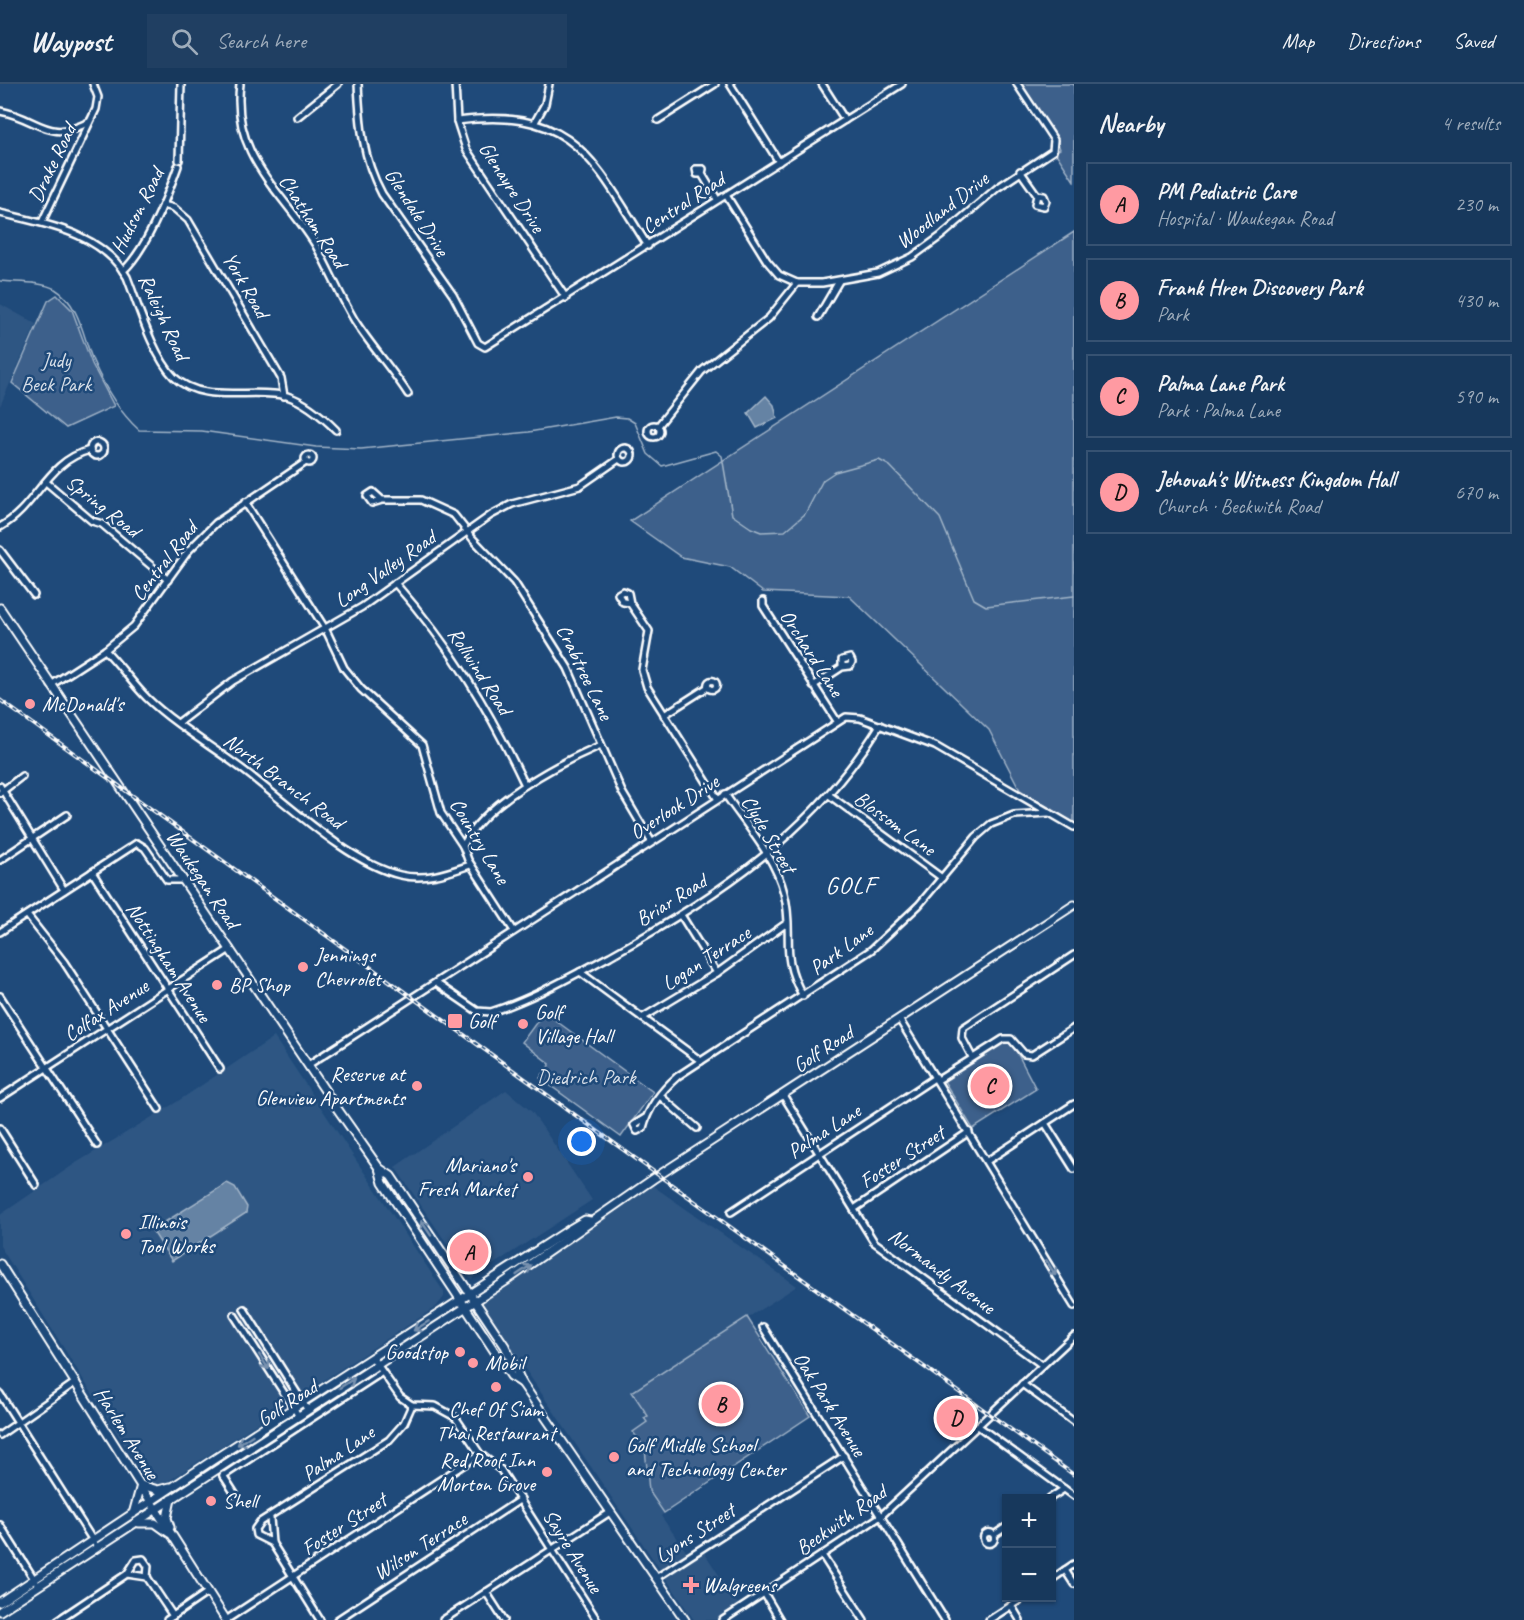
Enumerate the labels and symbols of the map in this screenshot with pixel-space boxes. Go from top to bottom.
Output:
street label: Drake Road [22,117,83,206]
street label: Glenayre Drive [473,137,552,238]
street label: Hudson Road [104,160,171,258]
street label: Glendale Drive [379,163,456,262]
street label: Central Road [637,165,732,239]
street label: Woodland Drive [890,165,994,254]
street label: Chatham Road [273,169,355,276]
street label: York Road [217,247,277,325]
street label: Raleigh Road [133,270,197,367]
park label: Judy Beck Park [21,347,93,397]
street label: Spring Road [61,469,148,545]
street label: Central Road [125,513,205,606]
street label: Long Valley Road [329,523,443,613]
street label: Orchard Lane [774,605,850,702]
street label: Crabtree Lane [551,620,620,725]
street label: Rollwind Road [442,622,519,722]
place label: McDonald's [42,691,125,717]
marker: McDonald's [23,697,37,711]
street label: North Branch Road [219,727,352,837]
street label: Overlook Drive [625,768,724,845]
street label: Blossom Lane [849,785,943,863]
street label: Clyde Street [736,790,804,880]
street label: Country Lane [444,793,516,890]
street label: Waukegan Road [161,825,247,936]
street label: Briar Road [631,867,714,932]
district label: GOLF [826,870,880,900]
street label: Nottingham Avenue [121,897,218,1028]
street label: Park Lane [804,917,879,981]
street label: Logan Terrace [657,919,756,996]
place label: Jennings Chevrolet [314,942,383,992]
marker: Jennings Chevrolet [296,960,310,974]
street label: Colfax Avenue [59,972,154,1047]
place label: BP Shop [229,972,291,998]
marker: BP Shop [210,978,224,992]
place label: Golf Village Hall [535,999,616,1049]
place label: Golf [468,1008,499,1034]
marker: Golf [446,1012,464,1030]
marker: Golf Village Hall [516,1017,530,1031]
street label: Golf Road [788,1018,861,1078]
place label: Reserve at Glenview Apartments [256,1061,407,1111]
park label: Diedrich Park [537,1064,637,1090]
pin: C [970,1064,1010,1108]
marker: Reserve at Glenview Apartments [410,1079,424,1093]
street label: Palma Lane [783,1097,867,1164]
street label: Foster Street [855,1118,952,1194]
your location [567,1127,596,1156]
place label: Mariano's Fresh Market [418,1152,519,1202]
marker: Mariano's Fresh Market [521,1170,535,1184]
place label: Illinois Tool Works [138,1209,216,1259]
one-way arrow [420,1220,432,1237]
street label: Normandy Avenue [883,1222,1002,1320]
marker: Illinois Tool Works [119,1227,133,1241]
pin: A [450,1230,488,1274]
one-way arrow [1046,1259,1058,1276]
one-way arrow [515,1263,532,1276]
one-way arrow [413,1320,430,1332]
place label: Goodstop [385,1339,449,1365]
marker: Goodstop [453,1345,467,1359]
street label: Oak Park Avenue [788,1347,873,1462]
place label: Mobil [485,1350,528,1376]
one-way arrow [258,1353,270,1369]
marker: Mobil [466,1356,480,1370]
street label: Golf Road [252,1372,325,1432]
one-way arrow [339,1377,355,1389]
marker: Chef Of Siam Thai Restaurant [489,1380,503,1394]
street label: Harlem Avenue [88,1382,166,1485]
pin: B [702,1382,740,1426]
place label: Chef Of Siam Thai Restaurant [437,1396,558,1446]
pin: D [936,1396,976,1440]
street label: Palma Lane [297,1418,381,1487]
place label: Golf Middle School and Technology Center [626,1432,787,1482]
one-way arrow [237,1434,254,1446]
place label: Red Roof Inn Morton Grove [437,1447,537,1497]
marker: Golf Middle School and Technology Center [607,1450,621,1464]
marker: Red Roof Inn Morton Grove [540,1465,554,1479]
street label: Beckwith Road [790,1478,894,1561]
street label: Foster Street [297,1485,394,1561]
place label: Shell [223,1488,261,1514]
marker: Shell [204,1494,218,1508]
street label: Lyons Street [650,1496,742,1568]
street label: Sayre Avenue [537,1504,609,1599]
street label: Wilson Terrace [368,1505,473,1586]
place label: Walgreens [703,1572,778,1598]
marker: Walgreens [684,1578,698,1592]

